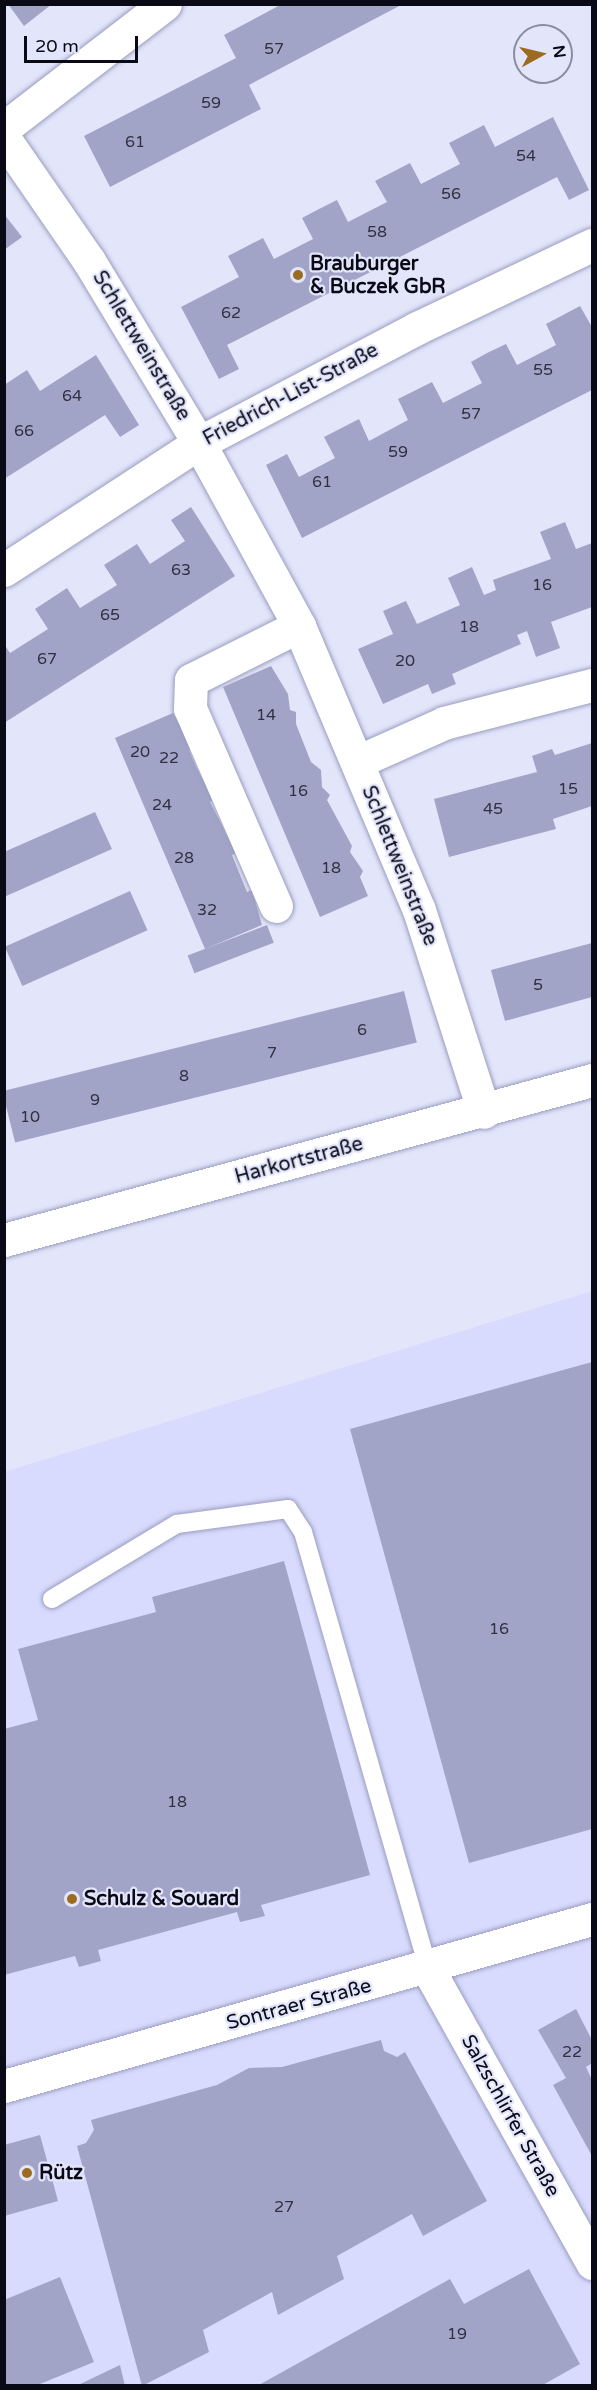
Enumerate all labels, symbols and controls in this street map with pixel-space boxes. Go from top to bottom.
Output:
scale bar [27,24,141,62]
north arrow [513,24,573,84]
text: 20 m [35,35,79,57]
house number: 57 [264,39,284,59]
text: N [548,44,570,60]
house number: 59 [201,93,221,113]
house number: 61 [125,132,145,152]
house number: 54 [516,146,536,166]
house number: 56 [441,184,461,204]
house number: 58 [367,222,387,242]
place label: Brauburger & Buczek GbR [310,252,445,299]
street label: Schlettweinstraße [87,267,195,425]
marker: Brauburger & Buczek GbR [291,268,305,282]
house number: 62 [221,303,241,323]
street label: Friedrich-List-Straße [199,339,383,451]
house number: 55 [533,360,553,380]
house number: 64 [62,386,82,406]
house number: 57 [461,404,481,424]
house number: 66 [14,421,34,441]
house number: 59 [388,442,408,462]
house number: 61 [312,472,332,492]
house number: 63 [171,560,191,580]
house number: 16 [532,575,552,595]
house number: 65 [100,605,120,625]
house number: 18 [459,617,479,637]
house number: 67 [37,649,57,669]
house number: 20 [395,651,415,671]
house number: 14 [256,705,276,725]
house number: 20 [130,742,150,762]
house number: 22 [159,748,179,768]
house number: 15 [558,779,578,799]
house number: 16 [288,781,308,801]
street label: Schlettweinstraße [356,783,442,949]
house number: 24 [152,795,172,815]
house number: 45 [483,799,503,819]
house number: 28 [174,848,194,868]
house number: 18 [321,858,341,878]
house number: 32 [197,900,217,920]
house number: 5 [533,975,543,995]
house number: 6 [357,1020,367,1040]
house number: 7 [267,1043,277,1063]
house number: 8 [179,1066,189,1086]
house number: 9 [90,1090,100,1110]
house number: 10 [20,1107,40,1127]
street label: Harkortstraße [232,1132,366,1190]
house number: 16 [489,1619,509,1639]
house number: 18 [167,1792,187,1812]
place label: Schulz & Souard [84,1887,239,1911]
marker: Schulz & Souard [65,1892,79,1906]
street label: Sontraer Straße [224,1974,374,2036]
street label: Salzschlirfer Straße [455,2031,565,2201]
house number: 22 [562,2042,582,2062]
place label: Rütz [39,2161,83,2185]
marker: Rütz [20,2166,34,2180]
house number: 27 [274,2197,294,2217]
house number: 19 [447,2324,467,2344]

